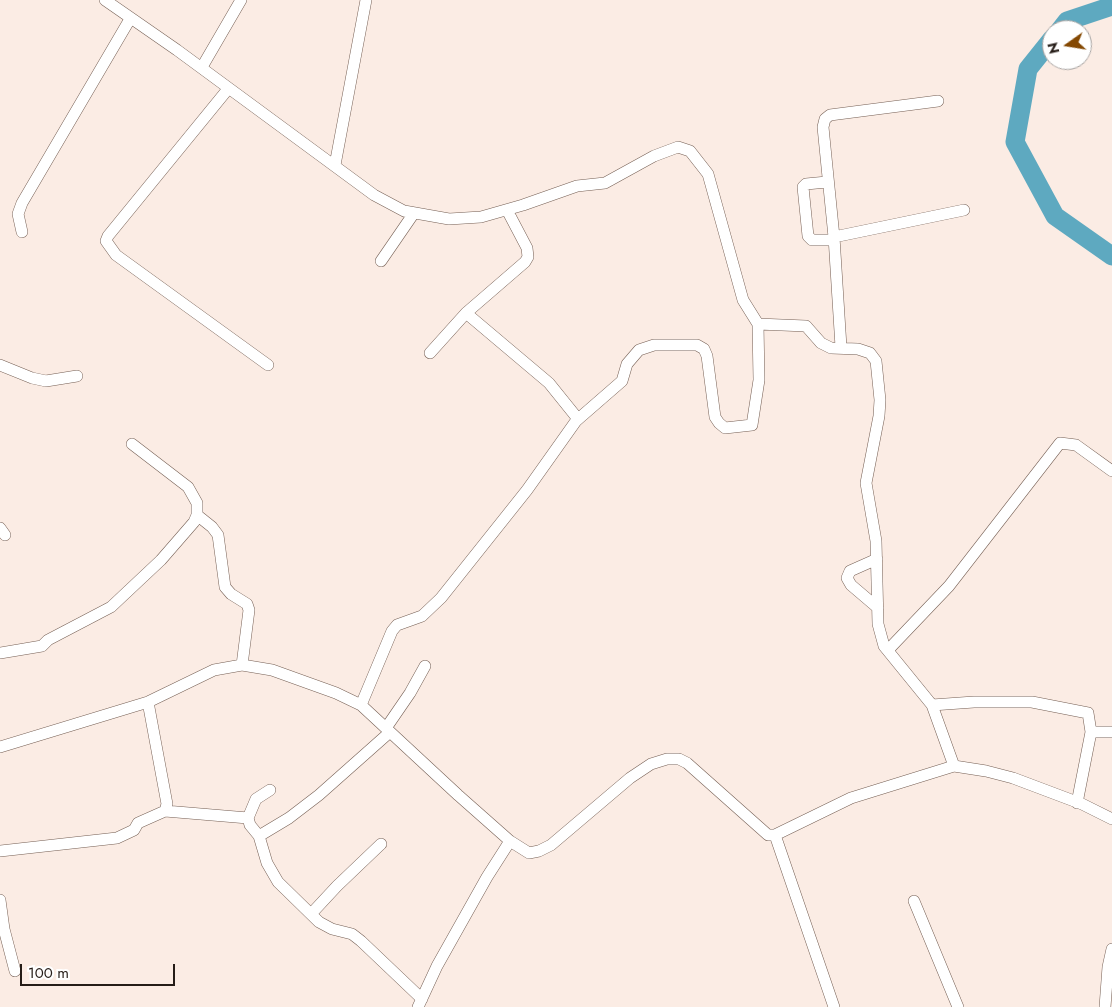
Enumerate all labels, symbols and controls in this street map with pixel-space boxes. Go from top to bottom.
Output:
north arrow [1042,20,1092,70]
text: N [1042,40,1064,56]
scale bar [22,954,178,986]
text: 100 m [28,962,69,984]

